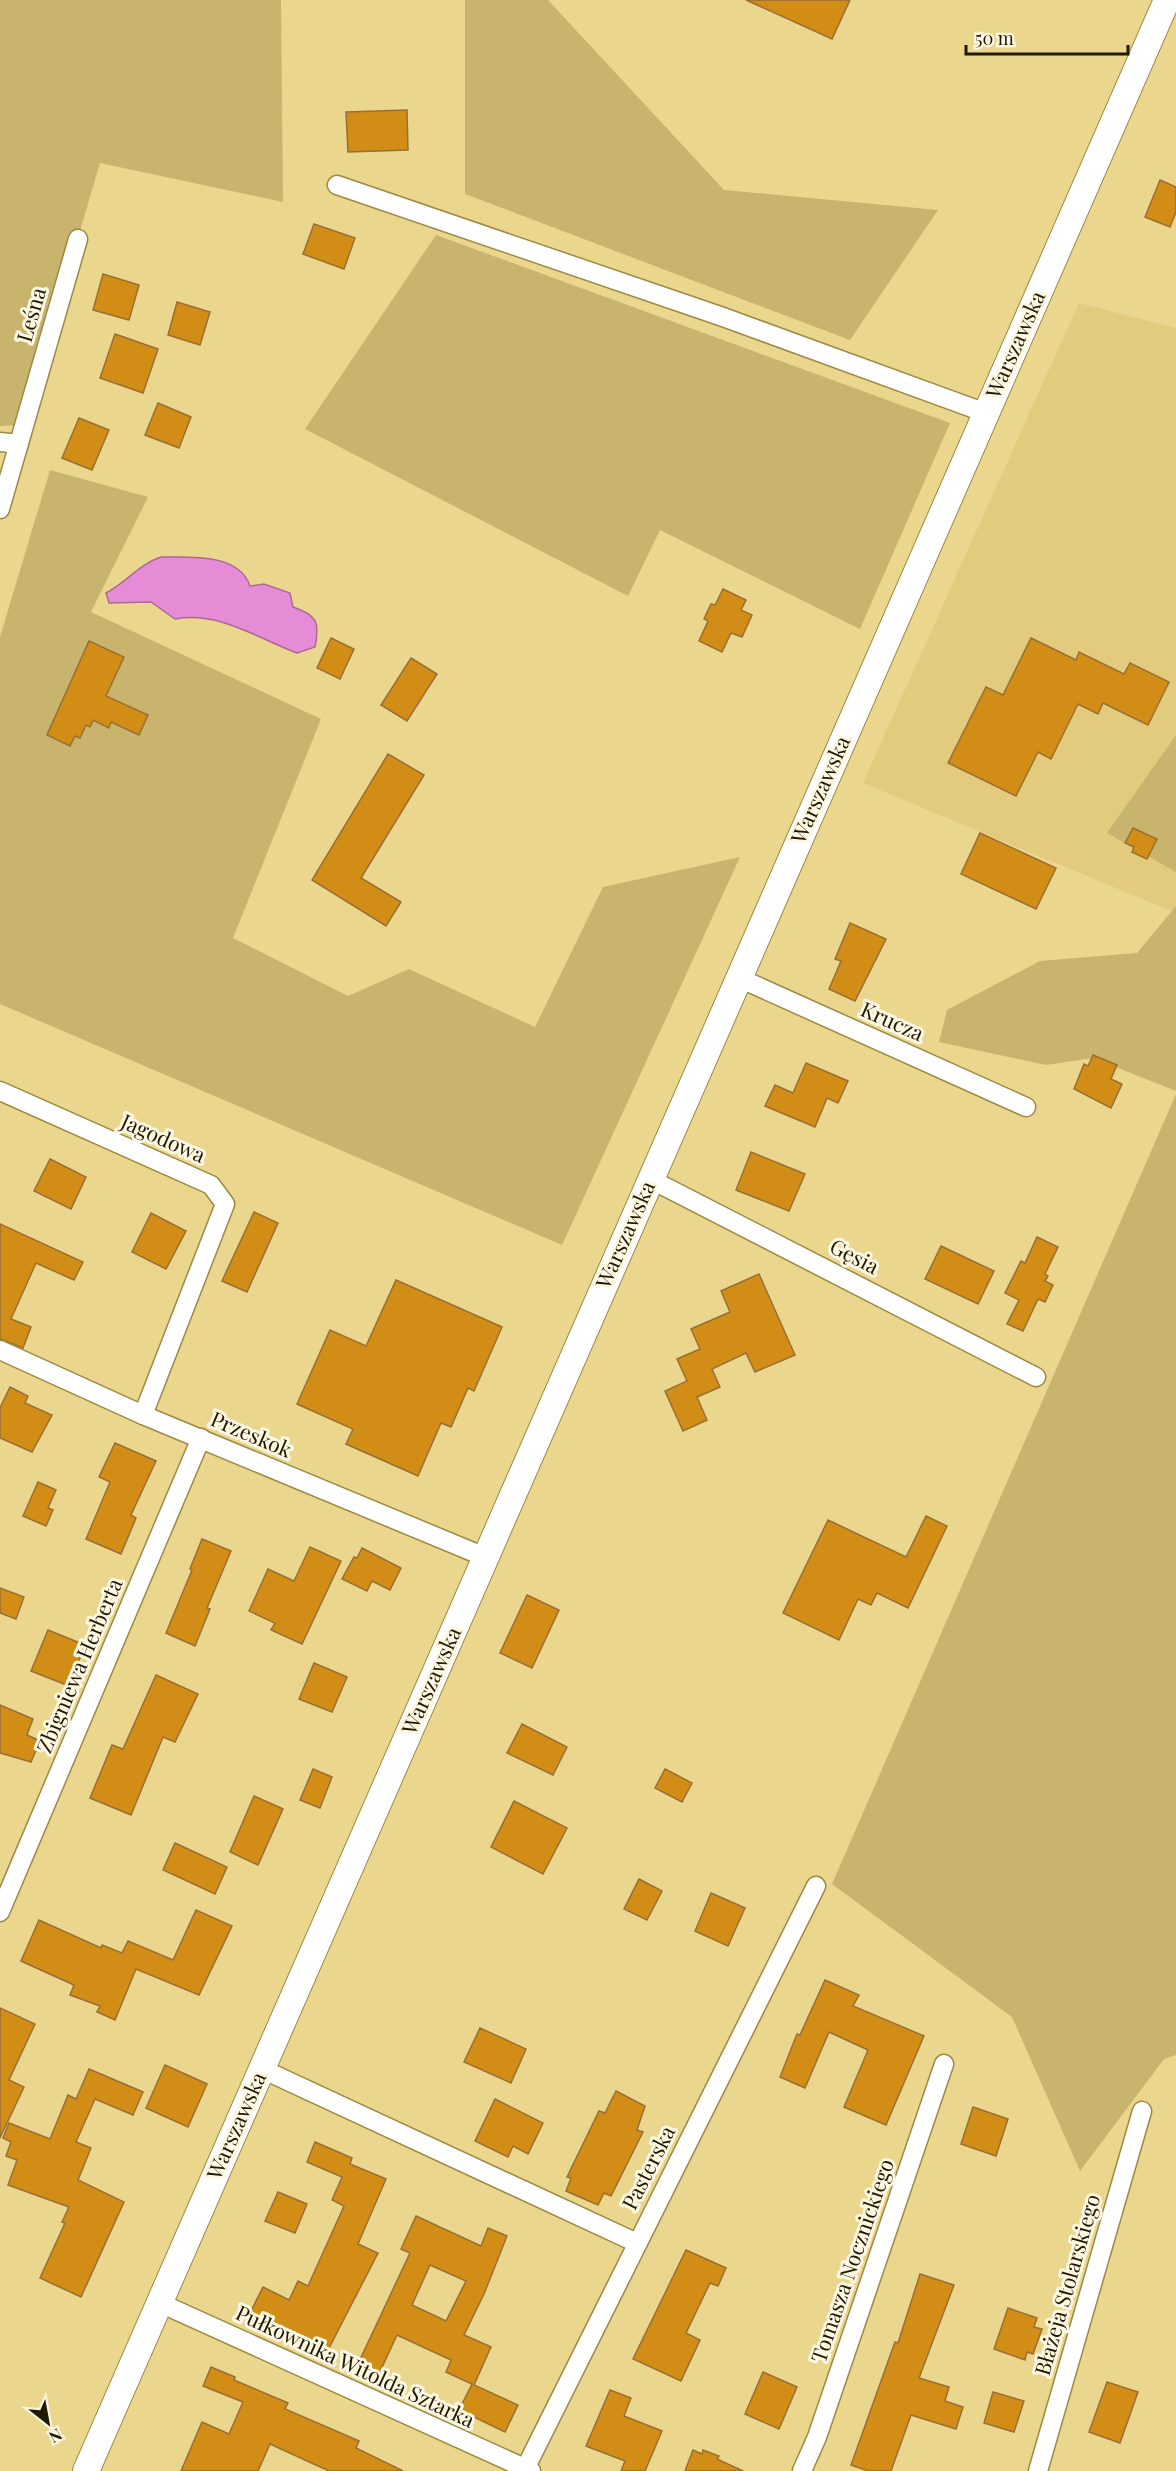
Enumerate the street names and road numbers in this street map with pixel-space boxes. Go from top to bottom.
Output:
street label: Leśna [9,283,51,345]
street label: Warszawska [978,286,1051,403]
street label: Warszawska [783,731,856,848]
street label: Krucza [857,994,929,1047]
street label: Jagodowa [116,1106,211,1168]
street label: Warszawska [588,1176,661,1293]
street label: Gęsia [826,1231,885,1280]
street label: Przeskok [207,1404,297,1463]
street label: Zbigniewa Herberta [29,1573,128,1757]
street label: Warszawska [394,1622,467,1739]
street label: Warszawska [199,2067,272,2184]
street label: Pasterska [614,2120,680,2214]
street label: Tomasza Nocznickiego [803,2155,899,2366]
street label: Błażeja Stolarskiego [1027,2191,1105,2378]
street label: Pułkownika Witolda Sztarka [232,2297,480,2433]

